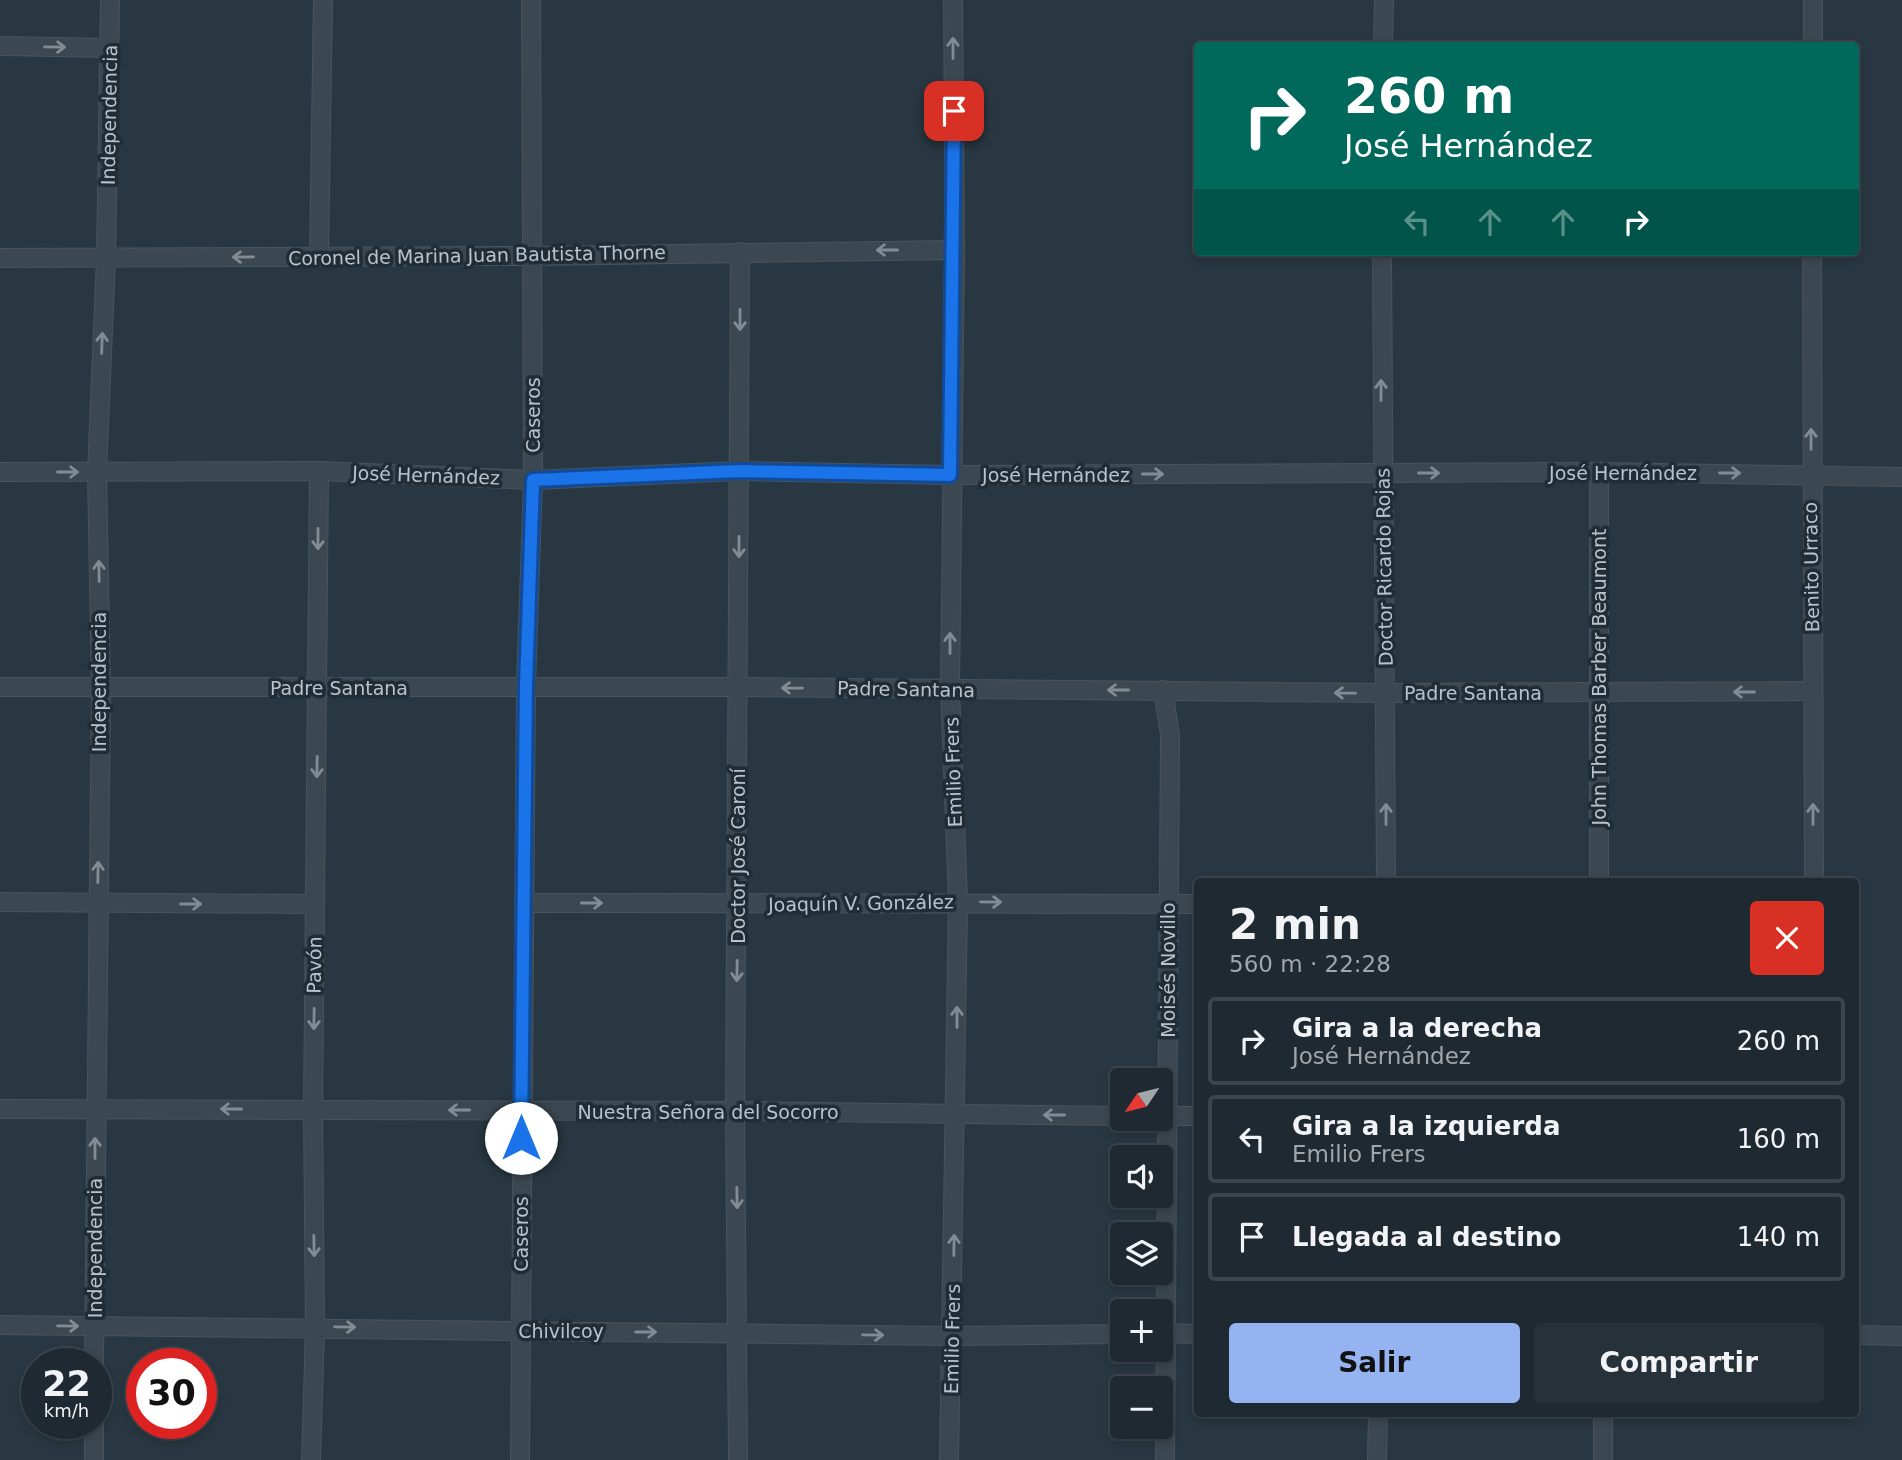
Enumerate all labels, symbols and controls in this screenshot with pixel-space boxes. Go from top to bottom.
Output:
one-way arrow [946,37,960,60]
one-way arrow [43,40,66,53]
street label: Independencia [97,45,121,185]
text: 260 m [1344,68,1514,125]
icon: right [1229,70,1320,161]
pin [924,81,984,141]
icon: arrive [935,92,973,130]
text: José Hernández [1344,127,1593,165]
icon: left [1398,203,1436,241]
icon: ahead [1471,203,1509,241]
icon: ahead [1544,203,1582,241]
icon: right [1617,203,1655,241]
street label: Coronel de Marina Juan Bautista Thorne [288,241,666,269]
one-way arrow [875,243,898,257]
one-way arrow [231,250,254,264]
one-way arrow [733,308,747,331]
one-way arrow [96,332,109,355]
street label: Caseros [522,377,544,453]
one-way arrow [1375,379,1388,402]
one-way arrow [1804,428,1817,451]
street label: José Hernández [351,461,500,489]
street label: José Hernández [1548,462,1697,484]
street label: José Hernández [981,464,1130,486]
one-way arrow [56,465,79,479]
one-way arrow [1418,466,1441,480]
one-way arrow [1719,466,1742,480]
one-way arrow [1141,467,1164,481]
street label: Doctor Ricardo Rojas [1371,468,1397,666]
street label: Benito Urraco [1799,502,1823,632]
one-way arrow [311,527,325,550]
street label: John Thomas Barber Beaumont [1588,529,1610,826]
one-way arrow [732,536,746,559]
one-way arrow [92,559,105,582]
street label: Independencia [88,612,110,752]
one-way arrow [943,632,957,655]
street label: Padre Santana [270,677,408,699]
street label: Padre Santana [837,677,975,701]
one-way arrow [781,681,804,694]
street label: Padre Santana [1404,682,1542,704]
one-way arrow [1106,683,1129,697]
one-way arrow [1733,685,1756,699]
one-way arrow [1334,686,1357,700]
street label: Emilio Frers [940,716,966,828]
one-way arrow [310,755,324,778]
street label: Doctor José Caroní [727,767,749,944]
one-way arrow [1379,803,1393,826]
one-way arrow [1806,803,1820,826]
one-way arrow [91,860,105,883]
street label: Joaquín V. González [767,890,954,916]
one-way arrow [980,895,1003,909]
one-way arrow [581,896,604,910]
one-way arrow [179,897,202,911]
text: 2 min [1229,900,1361,949]
button: close [1750,901,1824,975]
street label: Moisés Novillo [1157,902,1179,1038]
street label: Pavón [303,936,325,994]
text: 560 m · 22:28 [1229,951,1391,977]
one-way arrow [730,959,744,982]
one-way arrow [950,1006,964,1029]
one-way arrow [307,1007,321,1030]
text: Gira a la derecha [1292,1013,1542,1043]
icon: right [1233,1022,1271,1060]
text: 260 m [1737,1026,1820,1056]
text: José Hernández [1292,1043,1471,1069]
north arrow [1110,1068,1172,1130]
map controls [1110,1068,1173,1439]
position arrow [484,1101,558,1175]
street label: Nuestra Señora del Socorro [577,1101,839,1123]
one-way arrow [220,1102,243,1116]
one-way arrow [447,1103,470,1117]
one-way arrow [1042,1108,1065,1122]
text: Gira a la izquierda [1292,1111,1560,1141]
icon: left [1233,1120,1271,1158]
text: 160 m [1737,1124,1820,1154]
one-way arrow [88,1137,102,1160]
text: Emilio Frers [1292,1141,1426,1167]
button: sound [1110,1145,1173,1208]
street label: Independencia [84,1178,106,1318]
one-way arrow [730,1187,743,1210]
street label: Caseros [510,1196,532,1272]
icon: arrive [1233,1218,1271,1256]
button: layers [1110,1222,1173,1285]
text: Llegada al destino [1292,1222,1561,1252]
text: 140 m [1737,1222,1820,1252]
one-way arrow [307,1234,321,1257]
one-way arrow [947,1234,960,1257]
street label: Emilio Frers [940,1284,964,1394]
button: + [1110,1299,1173,1362]
one-way arrow [56,1319,79,1333]
one-way arrow [333,1320,356,1334]
street label: Chivilcoy [518,1320,604,1342]
button: Salir [1229,1323,1520,1403]
button: Compartir [1534,1323,1824,1403]
one-way arrow [634,1325,657,1339]
one-way arrow [861,1328,884,1341]
speed limit sign: 30 [126,1348,217,1439]
text: 22 [42,1364,91,1404]
button: − [1110,1376,1173,1439]
text: km/h [44,1400,89,1421]

